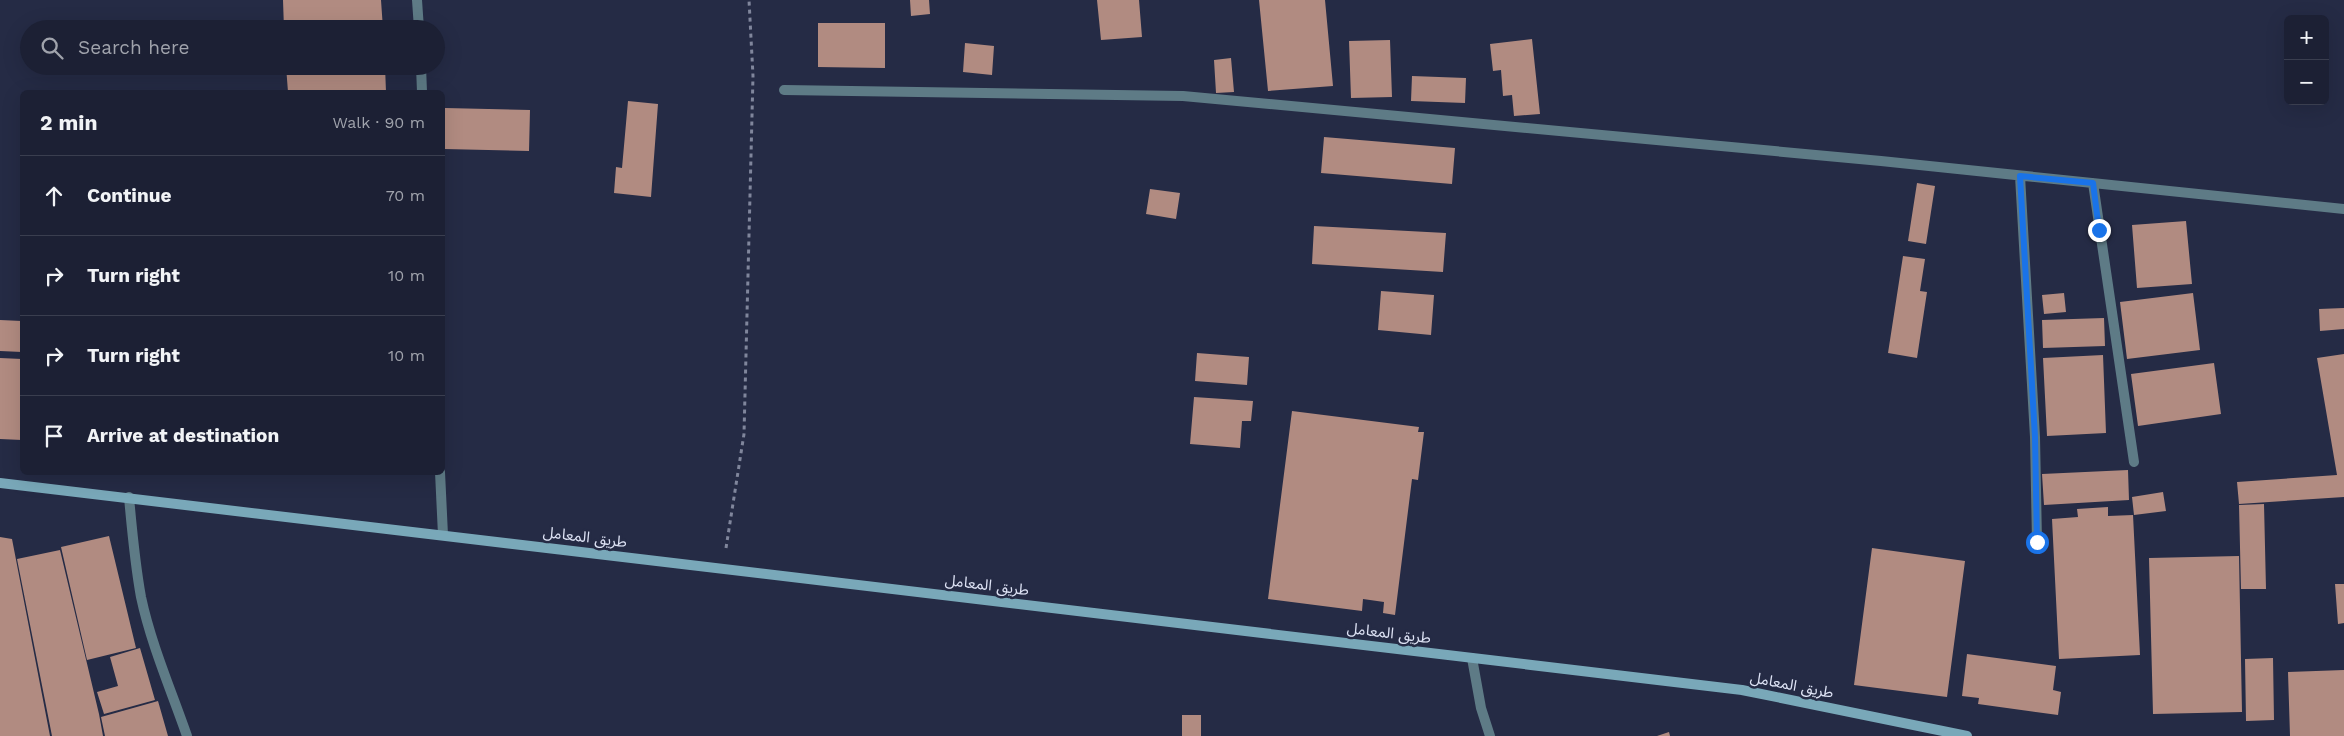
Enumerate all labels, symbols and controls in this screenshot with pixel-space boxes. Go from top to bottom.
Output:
map controls [2284,15,2329,105]
button: + [2284,15,2329,60]
search box [20,20,445,75]
icon: search [38,34,66,62]
text: Search here [78,36,189,59]
button: − [2284,60,2329,105]
text: 2 min [40,110,97,135]
text: Walk · 90 m [333,113,425,132]
icon: ahead [40,182,68,210]
text: Continue [87,184,171,207]
text: 70 m [386,186,425,205]
route end [2088,219,2111,242]
icon: right [40,262,68,290]
text: Turn right [87,264,180,287]
text: 10 m [388,266,425,285]
icon: right [40,342,68,370]
text: Turn right [87,344,180,367]
text: 10 m [388,346,425,365]
icon: arrive [40,422,68,450]
text: Arrive at destination [87,424,279,447]
street label: طريق المعامل [542,523,628,552]
route start [2026,531,2049,554]
street label: طريق المعامل [944,571,1030,600]
street label: طريق المعامل [1346,619,1432,648]
street label: طريق المعامل [1749,668,1835,703]

